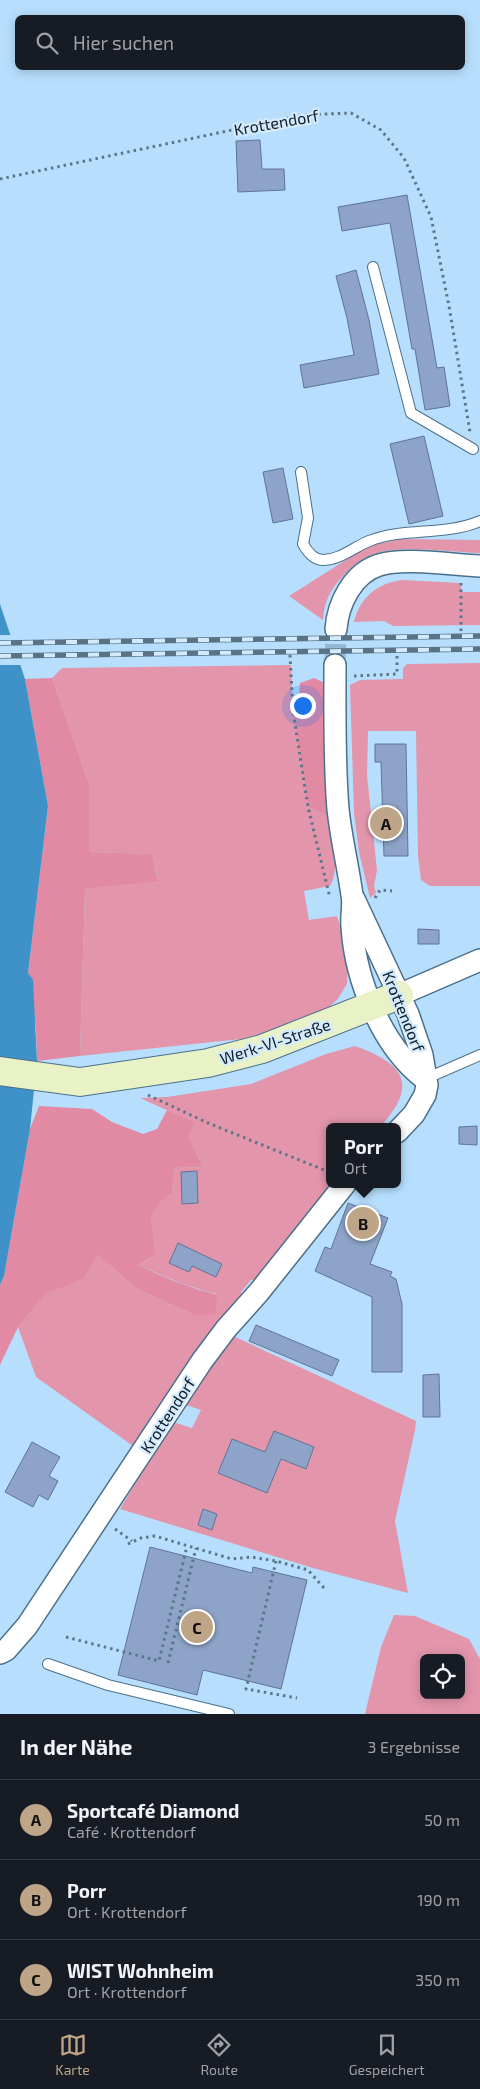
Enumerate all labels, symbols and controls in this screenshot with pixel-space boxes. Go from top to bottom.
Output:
search box [15,15,465,70]
icon: search [33,29,61,57]
text: Hier suchen [73,31,174,54]
street label: Krottendorf [232,105,321,139]
your location [290,693,316,719]
pin: A [370,804,402,842]
street label: Krottendorf [379,968,429,1055]
street label: Werk-VI-Straße [217,1014,333,1068]
popup [326,1123,401,1188]
text: Porr [344,1135,383,1158]
text: Ort [344,1158,367,1177]
pin: B [347,1204,379,1242]
street label: Krottendorf [136,1373,199,1456]
pin: C [181,1608,213,1646]
map controls [420,1654,465,1699]
button: locate [420,1654,465,1699]
text: In der Nähe [20,1734,132,1759]
text: 3 Ergebnisse [368,1737,460,1756]
text: Sportcafé Diamond [67,1799,239,1822]
text: A [31,1810,41,1829]
text: 50 m [424,1810,460,1829]
text: Café · Krottendorf [67,1822,196,1841]
text: Porr [67,1879,106,1902]
text: B [31,1890,41,1909]
text: 190 m [417,1890,460,1909]
text: Ort · Krottendorf [67,1902,187,1921]
text: WIST Wohnheim [67,1959,214,1982]
text: C [31,1970,41,1989]
text: 350 m [415,1970,460,1989]
text: Ort · Krottendorf [67,1982,187,2001]
tab: Karte [55,2031,90,2078]
tab: Route [201,2031,238,2078]
tab: Gespeichert [349,2031,425,2078]

